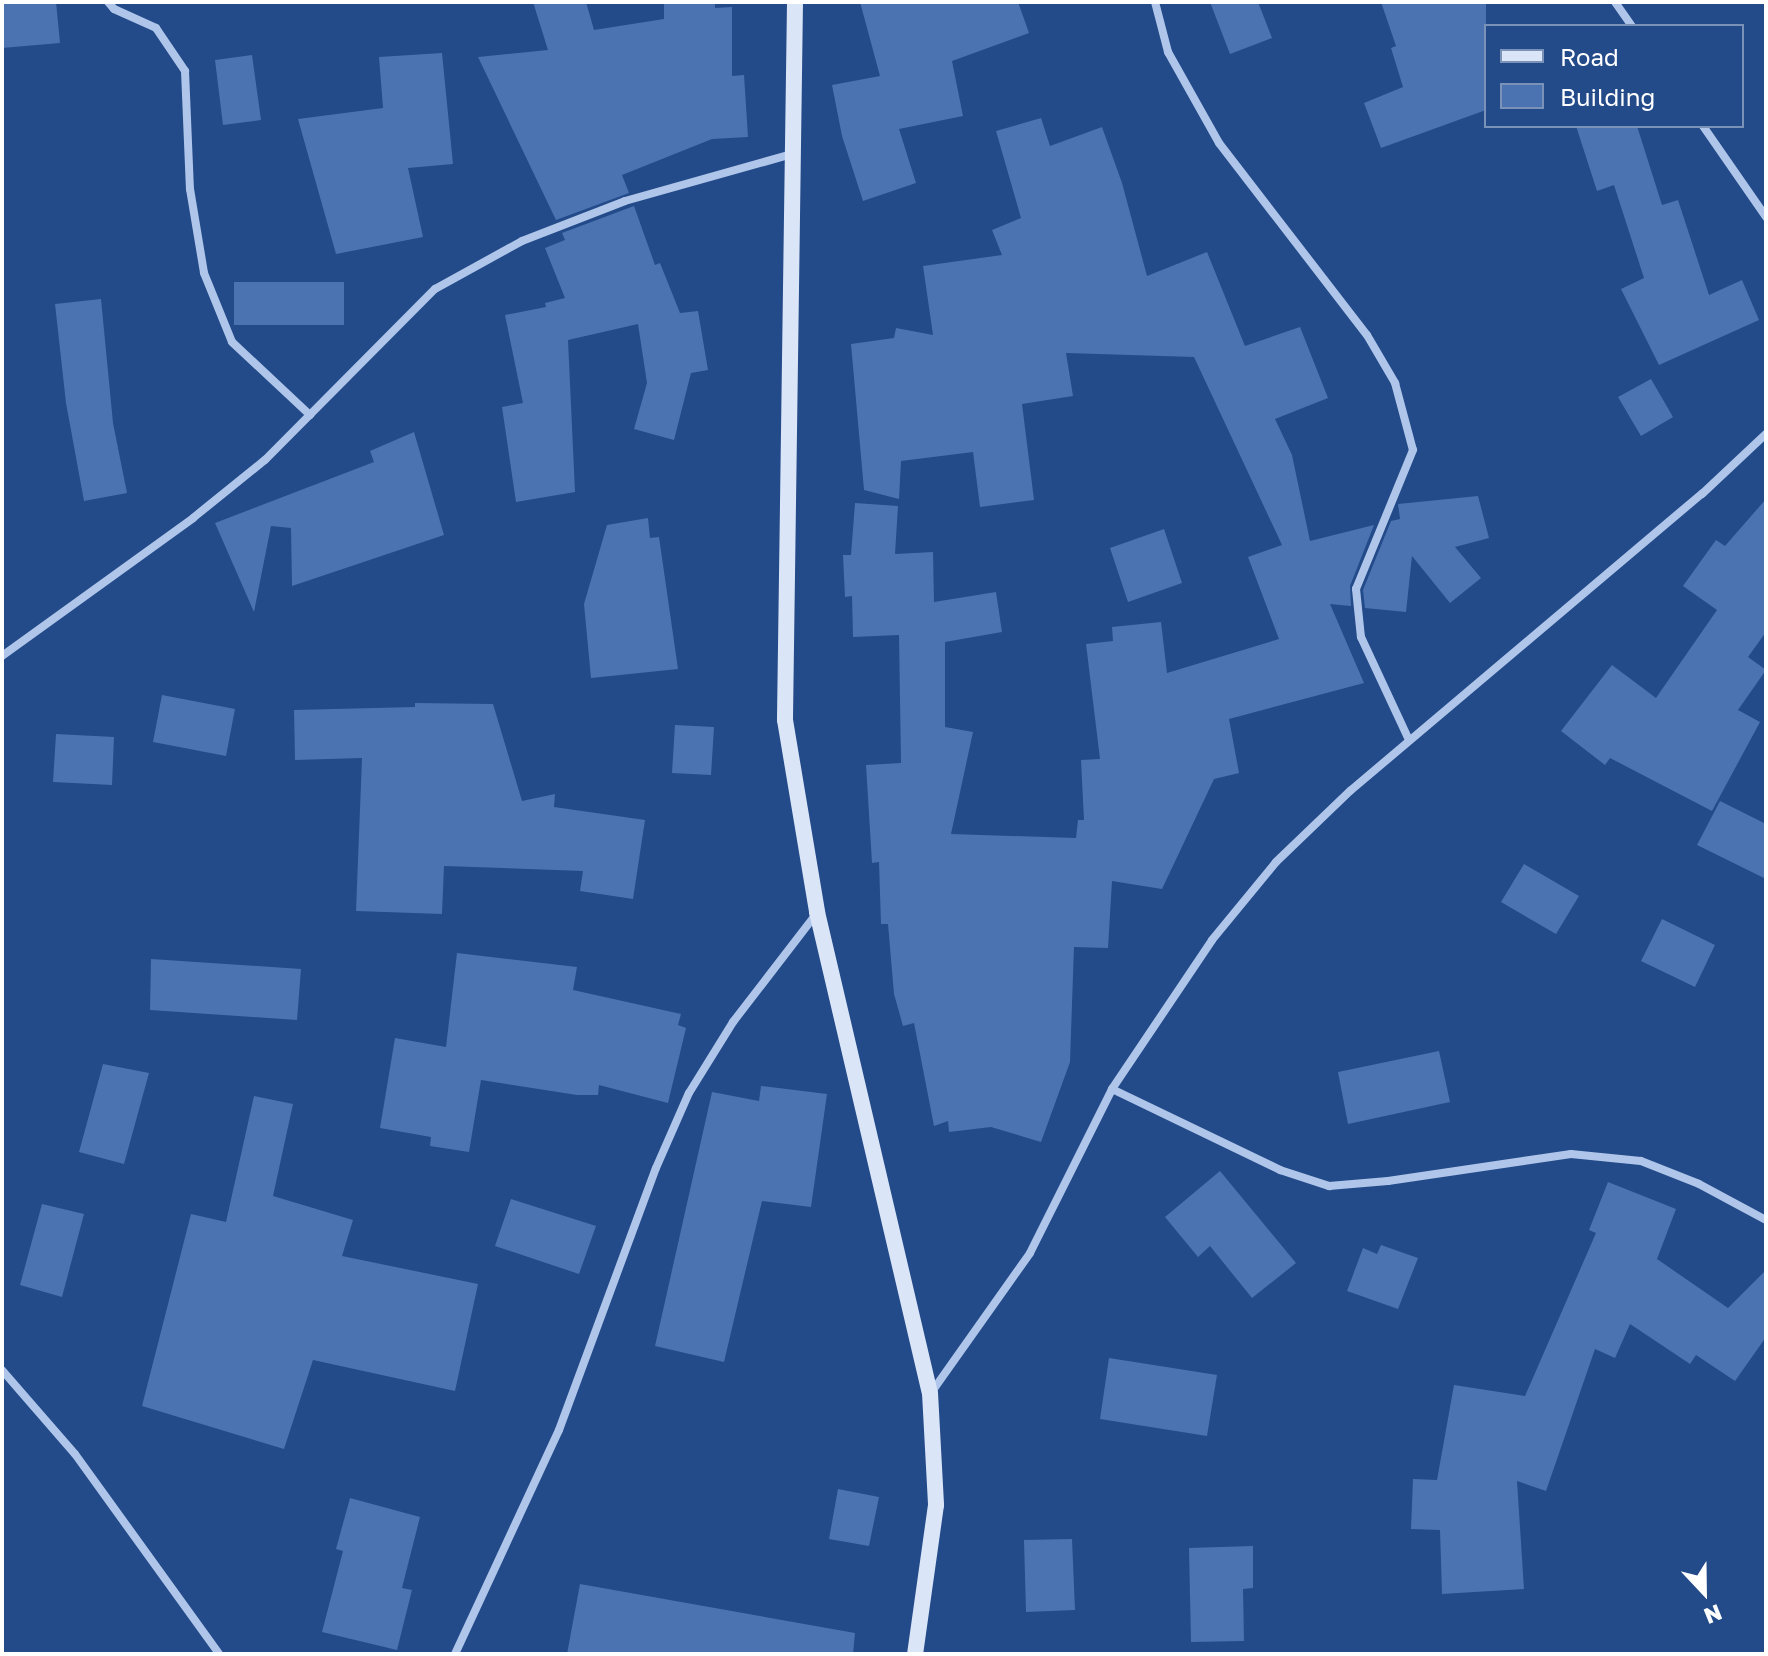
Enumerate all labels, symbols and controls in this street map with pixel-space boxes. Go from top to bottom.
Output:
legend [1484,24,1744,128]
text: Road [1560,42,1619,71]
text: Building [1560,82,1655,111]
north arrow [1664,1552,1744,1632]
text: N [1700,1599,1726,1630]

